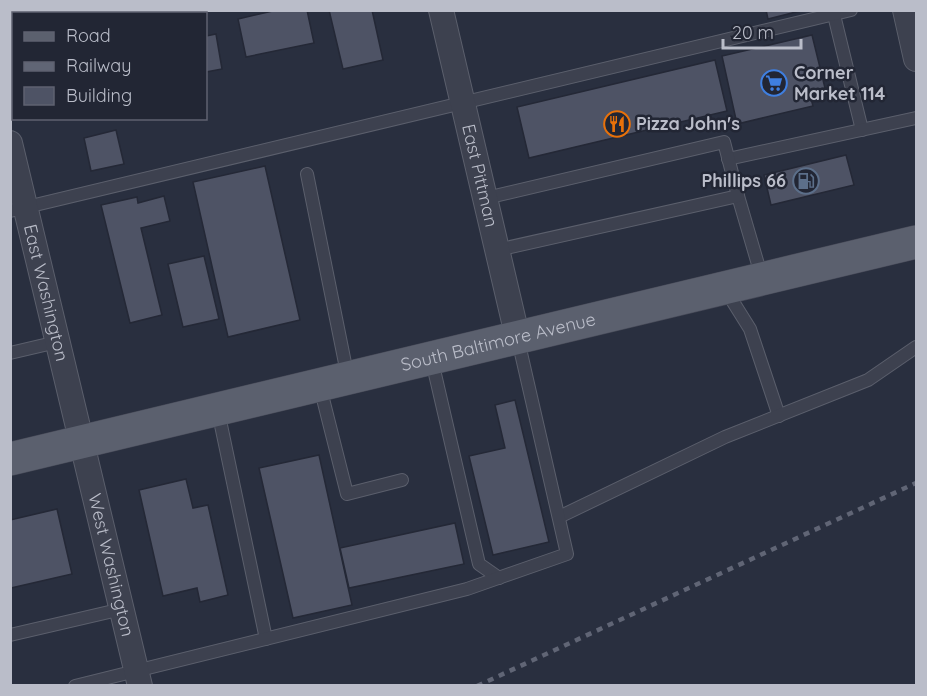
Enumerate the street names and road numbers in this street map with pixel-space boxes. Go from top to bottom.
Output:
street label: East Pittman [457,122,503,229]
street label: East Washington [19,222,74,364]
street label: South Baltimore Avenue [398,307,598,376]
street label: West Washington [83,491,140,639]

